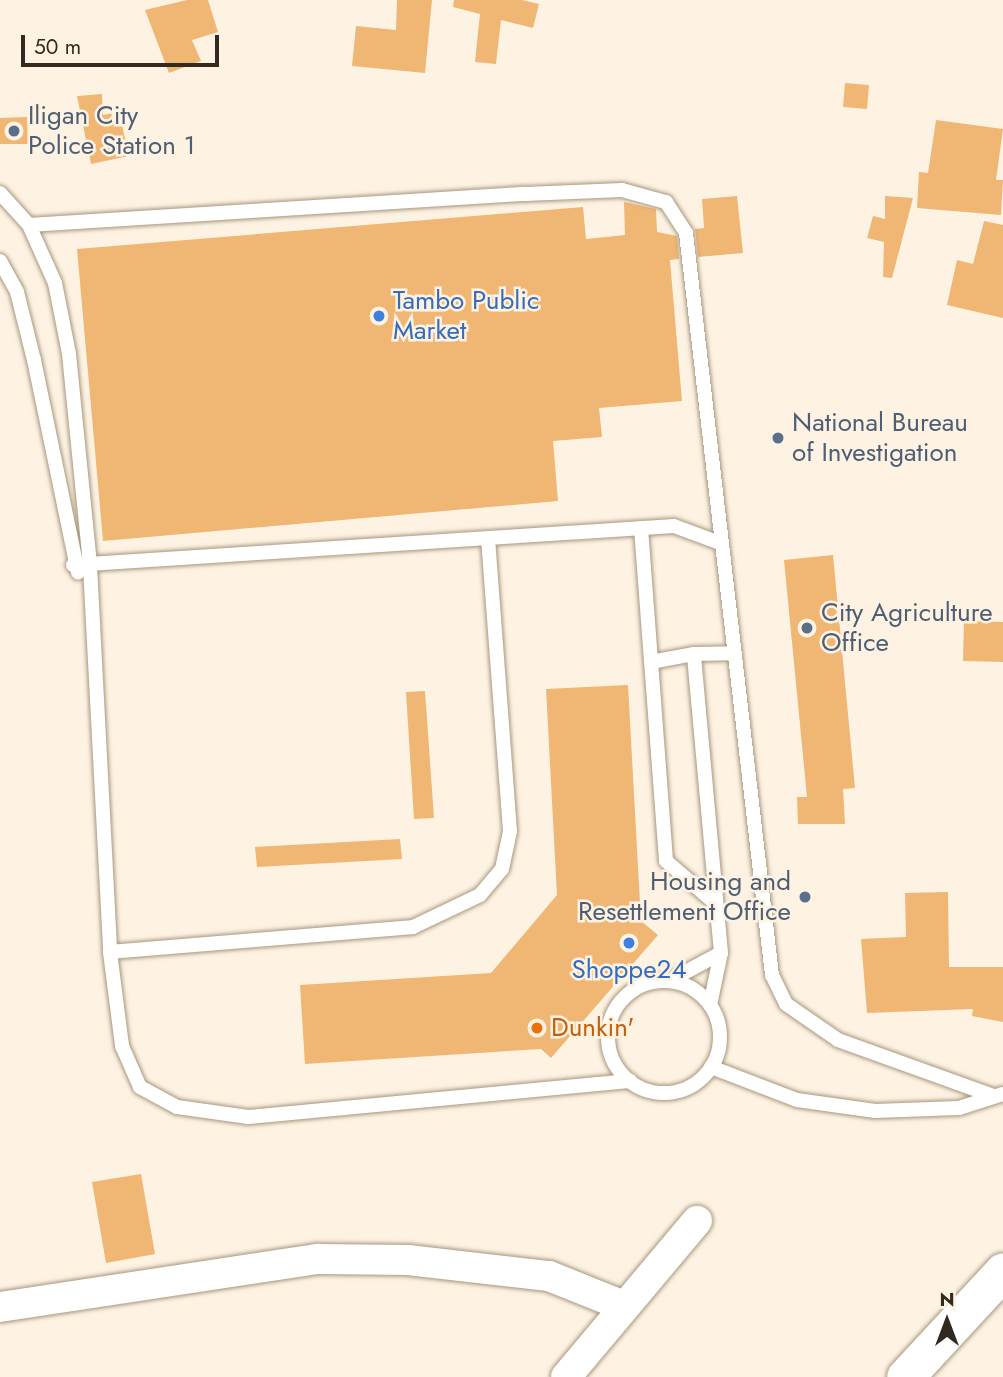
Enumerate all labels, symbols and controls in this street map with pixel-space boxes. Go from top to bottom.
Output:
scale bar [24,21,222,65]
text: 50 m [34,32,81,62]
place label: Iligan City Police Station 1 [28,100,195,162]
marker: Iligan City Police Station 1 [6,123,22,139]
place label: Tambo Public Market [393,285,539,346]
marker: Tambo Public Market [371,308,387,324]
place label: National Bureau of Investigation [792,407,968,468]
marker: National Bureau of Investigation [770,430,786,446]
place label: City Agriculture Office [821,597,993,658]
marker: City Agriculture Office [799,620,815,636]
place label: Housing and Resettlement Office [578,866,791,928]
marker: Housing and Resettlement Office [797,889,813,905]
marker: Shoppe24 [621,935,637,951]
place label: Shoppe24 [571,954,687,986]
place label: Dunkin' [551,1012,634,1044]
marker: Dunkin' [529,1020,545,1036]
north arrow [912,1286,982,1356]
text: N [939,1286,955,1313]

